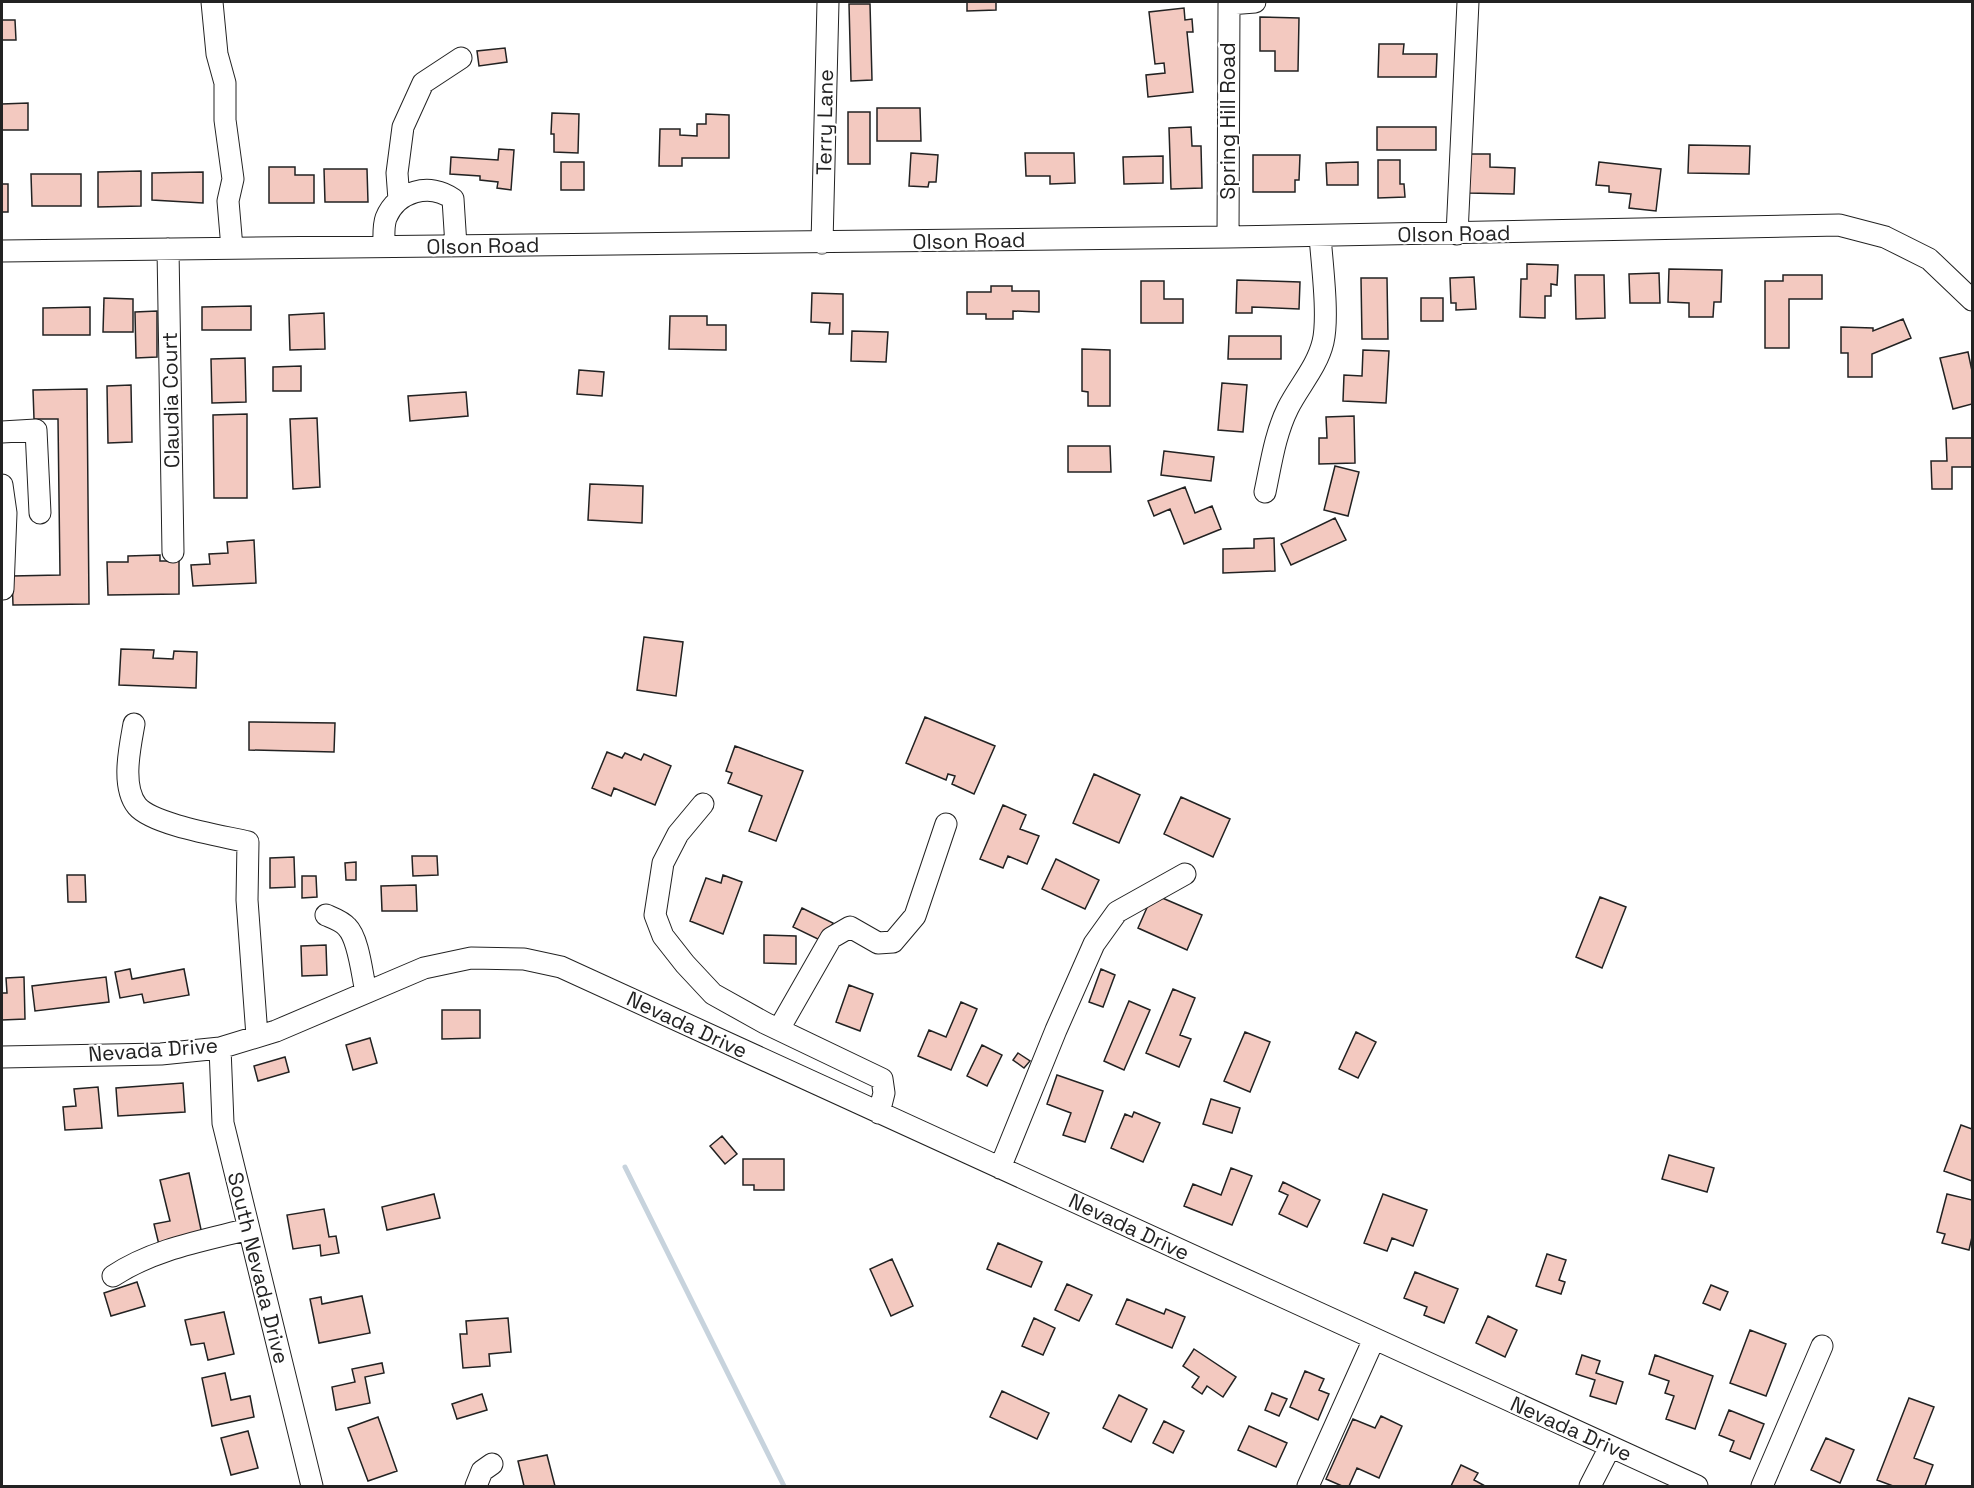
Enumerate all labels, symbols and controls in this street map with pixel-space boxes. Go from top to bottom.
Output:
street label: Spring Hill Road [1214,42,1241,200]
street label: Terry Lane [810,69,839,175]
street label: Olson Road [1397,219,1511,248]
street label: Olson Road [912,226,1026,255]
street label: Olson Road [426,231,540,260]
street label: Claudia Court [156,332,185,468]
street label: Nevada Drive [623,985,752,1064]
street label: Nevada Drive [87,1031,219,1068]
street label: South Nevada Drive [222,1169,295,1367]
street label: Nevada Drive [1065,1187,1194,1266]
street label: Nevada Drive [1506,1390,1636,1467]

